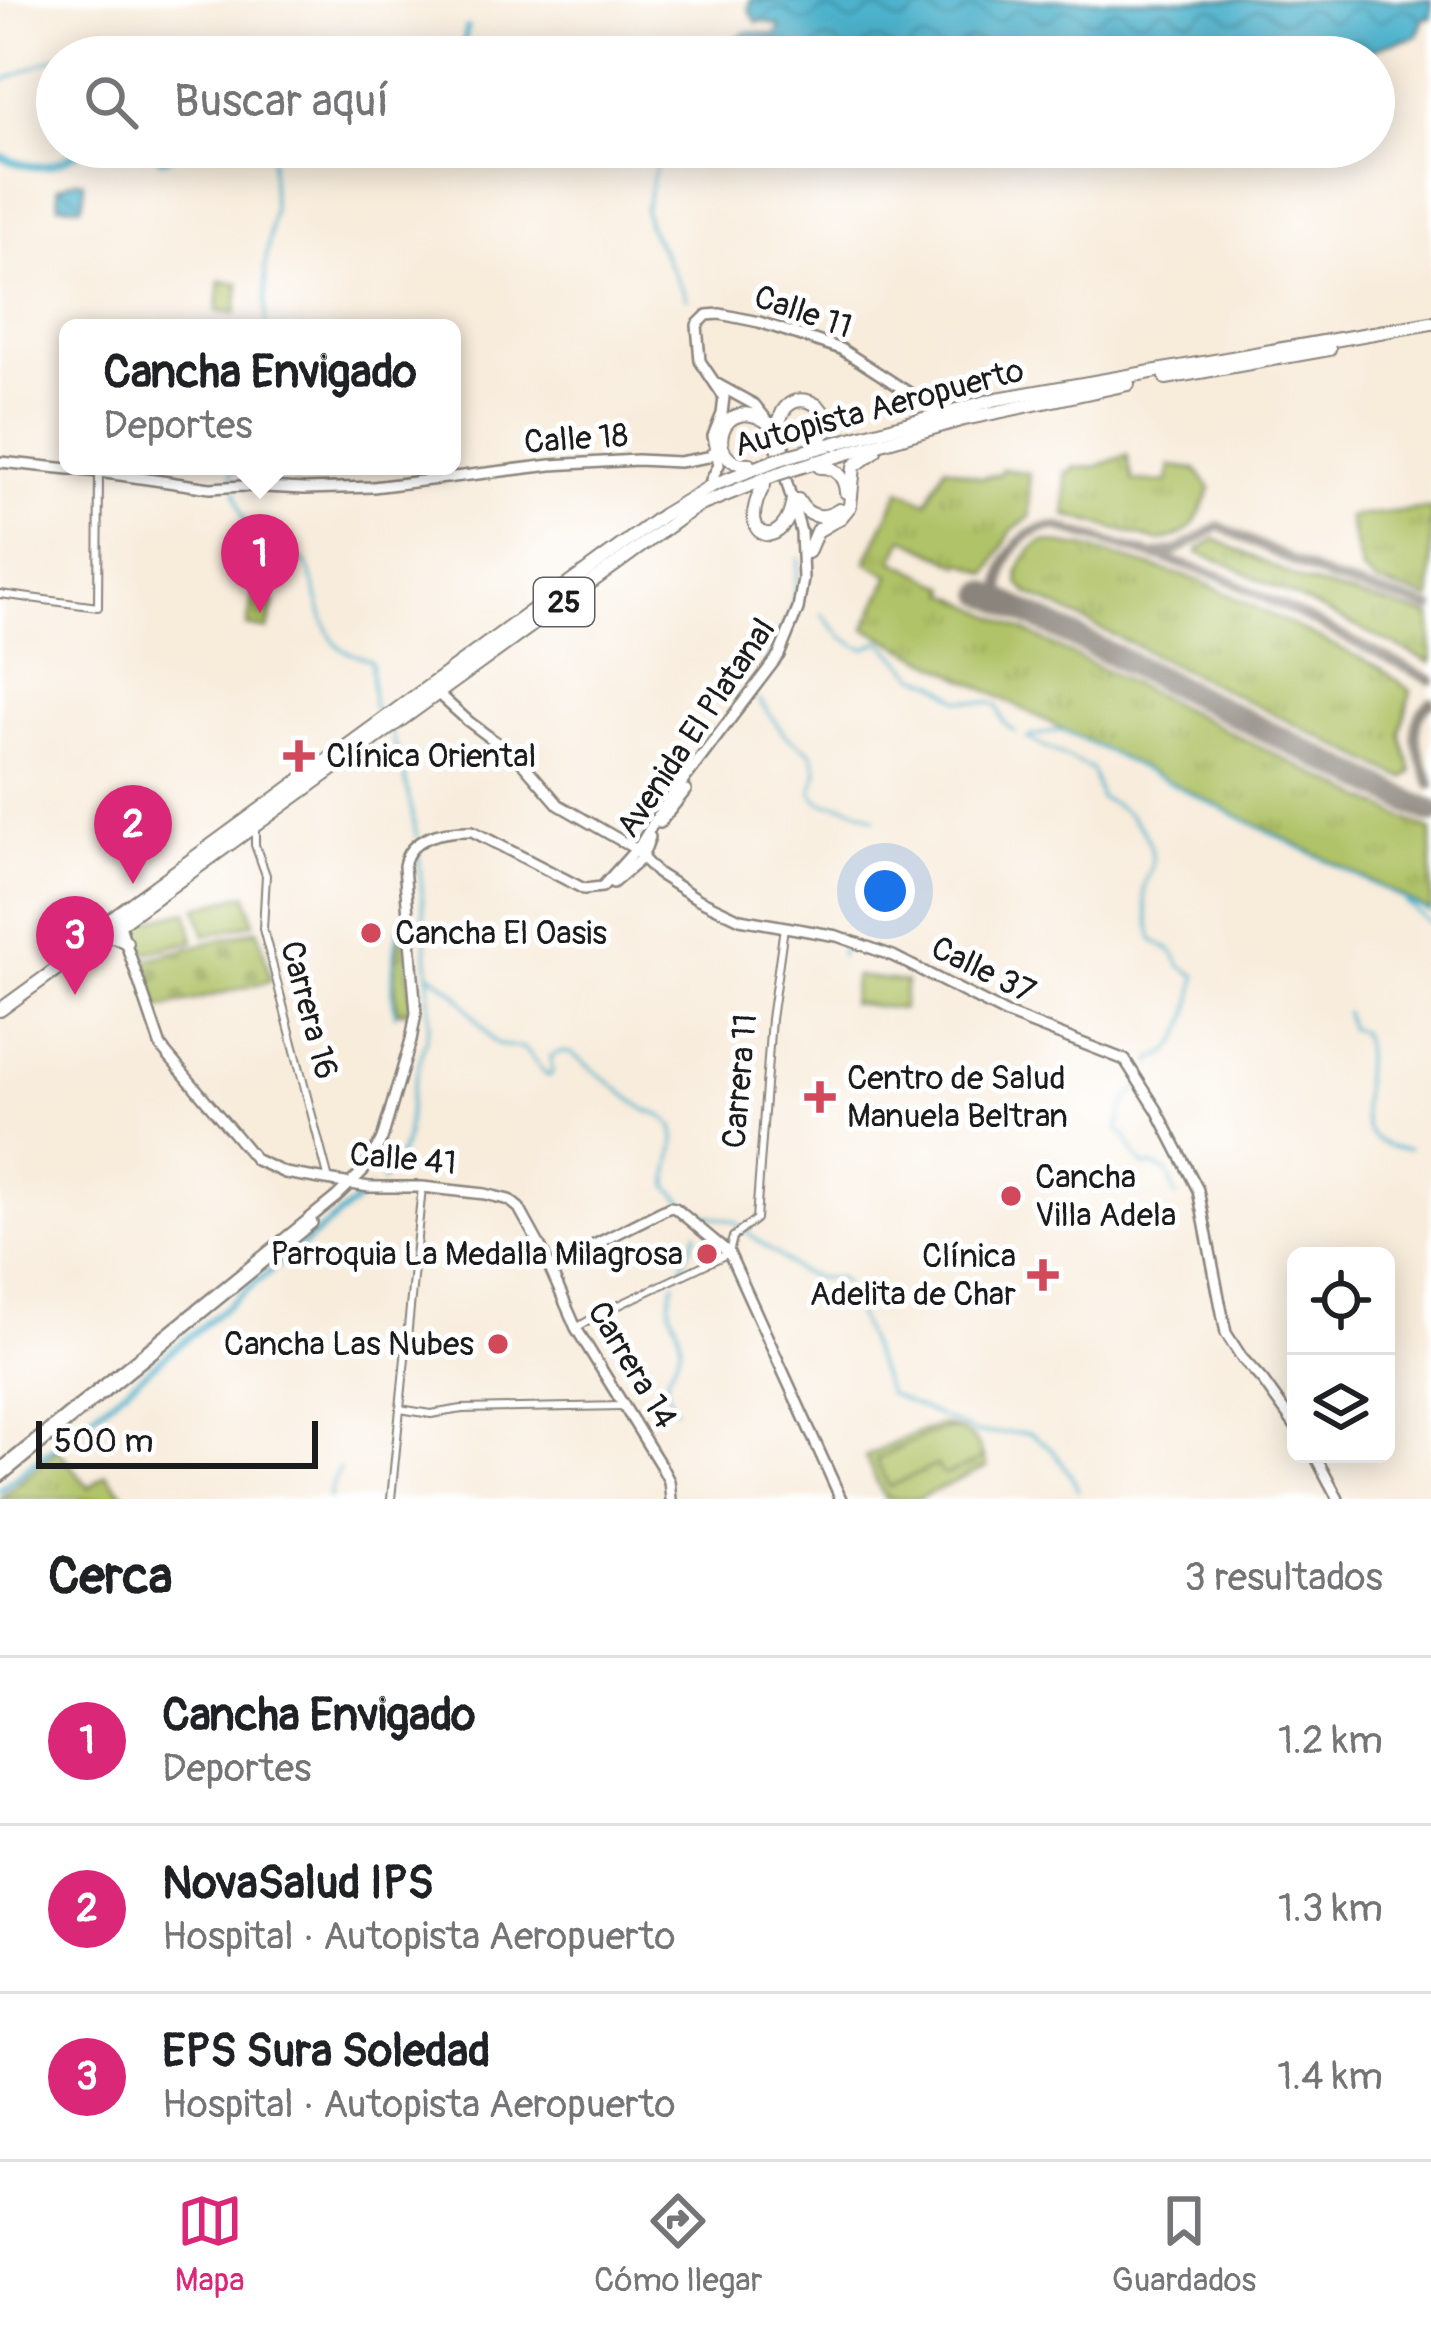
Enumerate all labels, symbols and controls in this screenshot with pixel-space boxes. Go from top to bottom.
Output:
search box [36,36,1395,168]
icon: search [78,69,144,135]
text: Buscar aquí [174,74,389,130]
street label: Calle 11 [749,276,857,348]
popup [59,319,461,475]
text: Cancha Envigado [103,345,417,401]
street label: Autopista Aeropuerto [730,350,1028,466]
text: Deportes [103,401,253,450]
street label: Calle 18 [523,415,629,463]
pin: 1 [221,514,299,613]
road number: 25 [534,578,594,626]
street label: Avenida El Platanal [608,611,784,845]
place label: Clínica Oriental [326,736,536,777]
marker: Clínica Oriental [283,740,315,772]
pin: 2 [94,785,172,884]
your location [855,861,915,921]
pin: 3 [36,896,114,995]
place label: Cancha El Oasis [395,913,607,954]
marker: Cancha El Oasis [358,920,384,946]
street label: Calle 37 [924,927,1042,1013]
street label: Carrera 16 [271,936,347,1084]
street label: Carrera 11 [714,1012,766,1150]
place label: Centro de Salud Manuela Beltran [847,1058,1068,1137]
marker: Centro de Salud Manuela Beltran [804,1081,836,1113]
street label: Calle 41 [348,1134,458,1184]
place label: Cancha Villa Adela [1035,1157,1176,1236]
marker: Cancha Villa Adela [998,1183,1024,1209]
place label: Parroquia La Medalla Milagrosa [270,1234,683,1275]
place label: Clínica Adelita de Char [809,1236,1016,1315]
marker: Parroquia La Medalla Milagrosa [694,1241,720,1267]
map controls [1287,1247,1395,1463]
button: locate [1287,1247,1395,1355]
marker: Clínica Adelita de Char [1027,1259,1059,1291]
street label: Carrera 14 [578,1294,686,1436]
place label: Cancha Las Nubes [224,1324,474,1365]
marker: Cancha Las Nubes [485,1331,511,1357]
button: layers [1287,1355,1395,1463]
scale bar [36,1415,318,1468]
text: 500 m [54,1421,153,1462]
text: Cerca [48,1545,172,1609]
text: 3 resultados [1184,1553,1383,1602]
text: Cancha Envigado [162,1688,475,1744]
text: 1 [79,1716,95,1765]
text: 1.2 km [1278,1716,1383,1765]
text: Deportes [162,1744,311,1793]
text: NovaSalud IPS [162,1856,434,1912]
text: 2 [76,1884,98,1933]
text: 1.3 km [1278,1884,1383,1933]
text: Hospital · Autopista Aeropuerto [162,1912,675,1961]
text: EPS Sura Soledad [162,2024,490,2080]
text: 3 [76,2052,98,2101]
text: 1.4 km [1277,2052,1383,2101]
text: Hospital · Autopista Aeropuerto [162,2080,675,2129]
tab: Mapa [175,2188,245,2301]
tab: Cómo llegar [594,2188,762,2301]
tab: Guardados [1112,2188,1256,2301]

